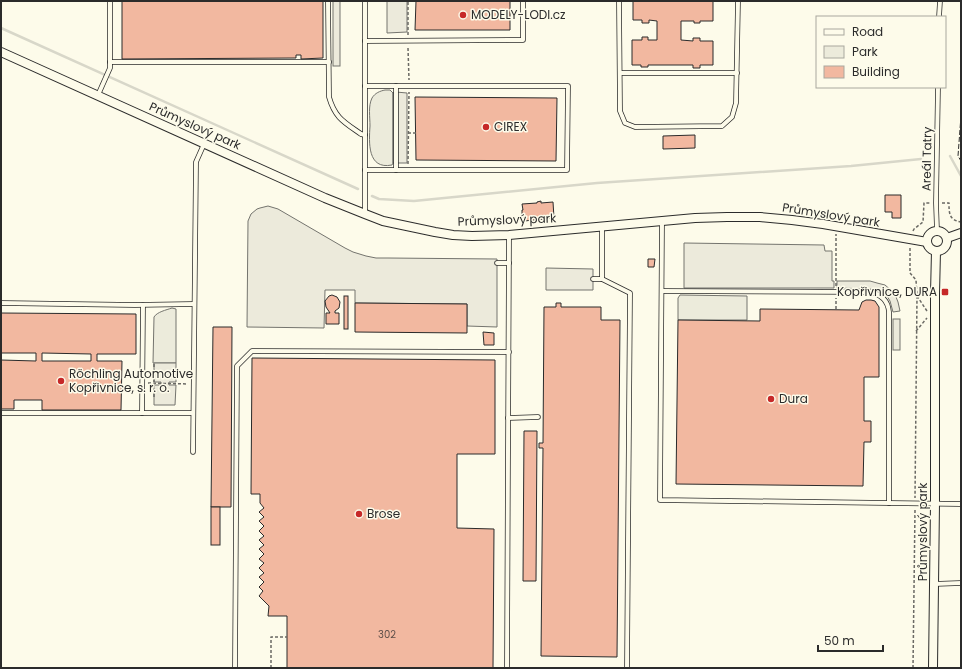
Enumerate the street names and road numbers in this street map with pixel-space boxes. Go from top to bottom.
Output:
street label: Průmyslový park [147,98,244,154]
street label: Areál Tatry [917,126,936,191]
street label: Průmyslový park [781,198,882,231]
street label: Průmyslový park [457,209,557,230]
street label: Průmyslový park [914,482,931,581]

